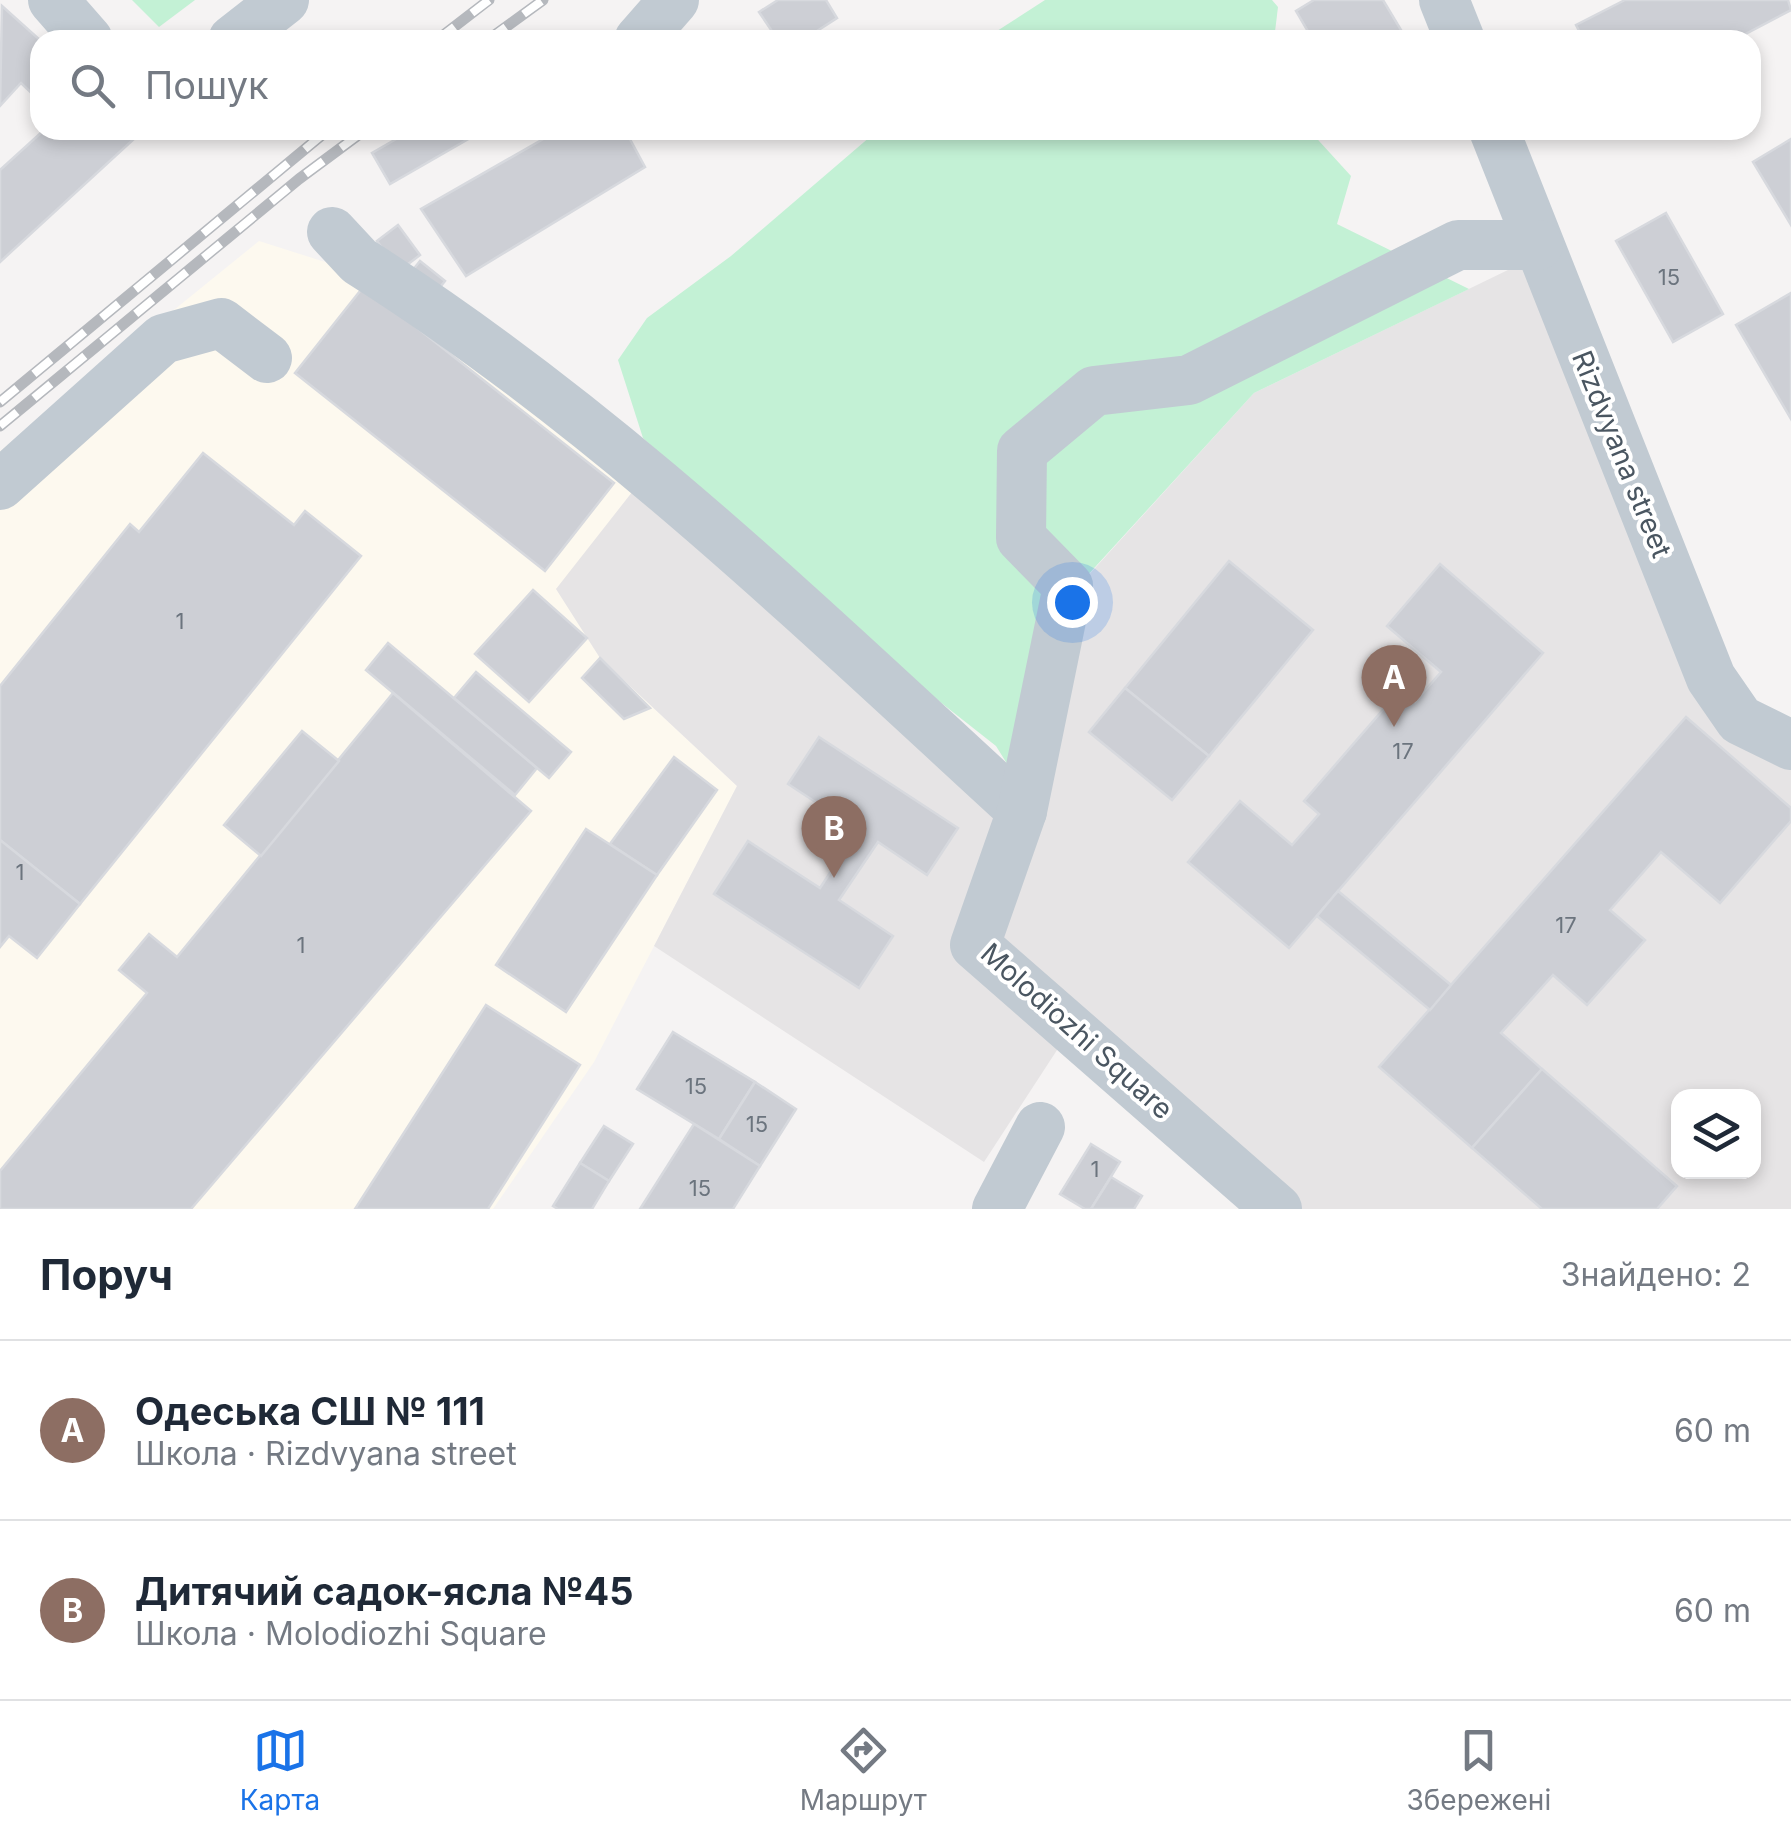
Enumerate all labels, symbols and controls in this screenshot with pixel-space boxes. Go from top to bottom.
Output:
search box [30,30,1761,140]
icon: search [65,58,120,113]
text: Пошук [145,62,269,108]
house number: 15 [1658,264,1680,290]
street label: Rizdvyana street [1565,346,1679,562]
your location [1047,577,1098,628]
house number: 1 [176,608,184,634]
pin: A [1362,644,1426,727]
house number: 17 [1392,738,1414,764]
pin: B [802,796,866,878]
house number: 1 [16,859,24,885]
house number: 17 [1555,912,1577,938]
house number: 1 [297,932,305,958]
street label: Molodiozhi Square [974,936,1180,1126]
house number: 15 [685,1073,707,1099]
map controls [1671,1089,1761,1179]
button: layers [1671,1089,1761,1179]
house number: 15 [746,1111,768,1137]
house number: 1 [1091,1156,1099,1182]
house number: 15 [689,1175,711,1201]
text: Поруч [40,1249,173,1300]
text: Знайдено: 2 [1561,1255,1751,1294]
text: Одеська СШ № 111 [135,1388,485,1434]
text: A [61,1411,84,1450]
text: 60 m [1674,1411,1751,1450]
text: Школа · Rizdvyana street [135,1434,517,1473]
text: Дитячий садок-ясла №45 [135,1568,634,1614]
text: B [62,1591,83,1630]
text: 60 m [1674,1591,1751,1630]
text: Школа · Molodiozhi Square [135,1614,547,1653]
tab: Карта [240,1723,320,1817]
tab: Маршрут [800,1723,927,1817]
tab: Збережені [1406,1723,1551,1817]

